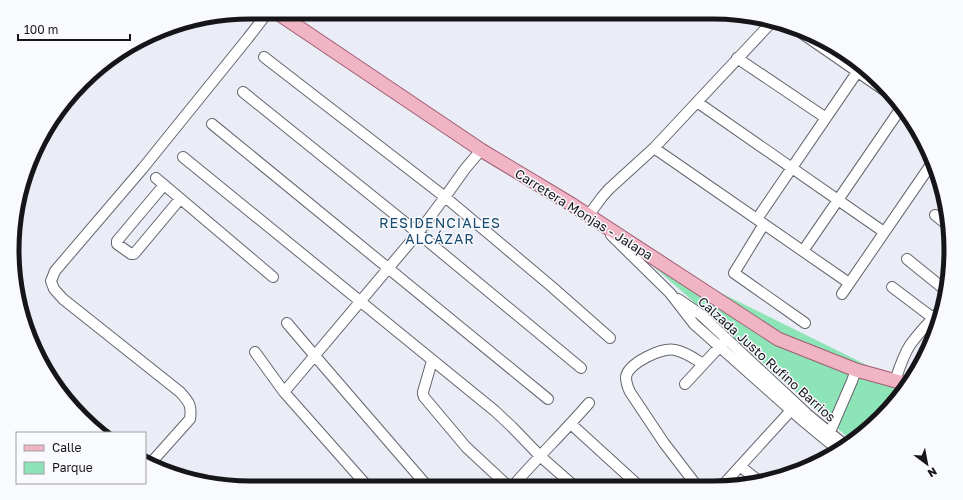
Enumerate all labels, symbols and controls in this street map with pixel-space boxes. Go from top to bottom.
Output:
scale bar [18,16,130,42]
text: 100 m [24,22,58,37]
street label: Carretera Monjas - Jalapa [512,165,656,263]
district label: RESIDENCIALES ALCÁZAR [379,214,501,247]
street label: Calzada Justo Rufino Barrios [695,293,839,425]
legend [16,432,146,484]
text: Calle [52,440,82,455]
north arrow [907,444,947,484]
text: Parque [52,460,93,475]
text: N [926,465,940,481]

